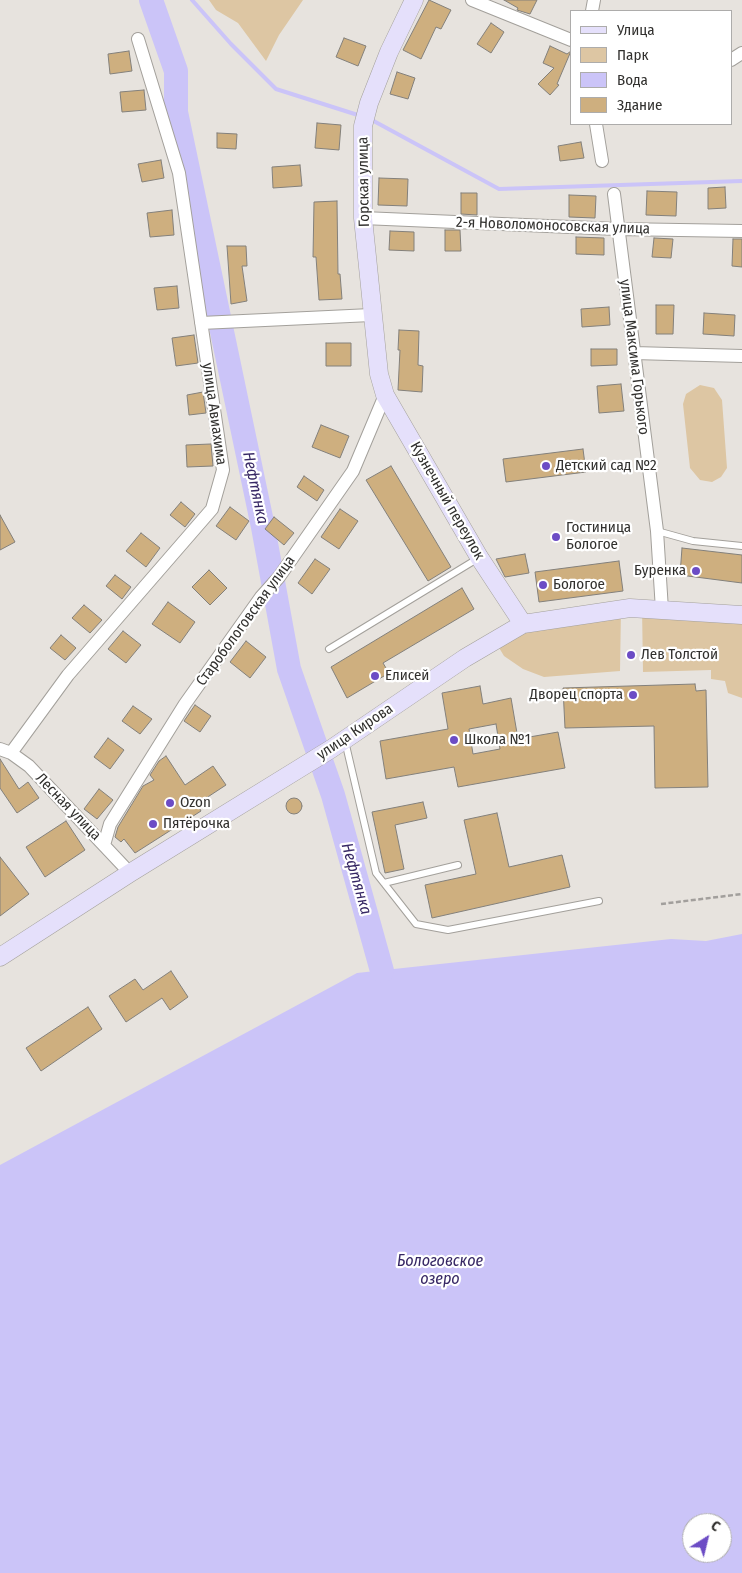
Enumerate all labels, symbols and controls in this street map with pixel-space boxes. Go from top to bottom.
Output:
legend [570,10,732,125]
text: Улица [617,21,655,39]
text: Парк [617,46,648,64]
text: Вода [617,71,648,89]
text: Здание [617,96,663,114]
street label: Горская улица [354,137,374,227]
street label: 2-я Новоломоносовская улица [456,214,650,238]
street label: улица Максима Горького [616,278,652,436]
street label: улица Авиахима [198,362,230,466]
street label: Кузнечный переулок [406,439,488,563]
water label: Нефтянка [238,450,272,526]
place label: Детский сад №2 [556,457,657,475]
marker: Детский сад №2 [540,460,552,472]
place label: Гостиница Бологое [566,519,631,554]
marker: Гостиница Бологое [550,531,562,543]
street label: Старобологовская улица [193,552,299,690]
place label: Буренка [634,562,686,580]
marker: Буренка [690,565,702,577]
place label: Бологое [553,576,605,594]
marker: Бологое [537,579,549,591]
place label: Лев Толстой [641,646,718,664]
marker: Лев Толстой [625,649,637,661]
place label: Елисей [385,667,429,685]
marker: Елисей [369,670,381,682]
place label: Дворец спорта [530,686,623,704]
marker: Дворец спорта [627,689,639,701]
street label: улица Кирова [314,700,396,764]
place label: Школа №1 [464,731,531,749]
marker: Школа №1 [448,734,460,746]
street label: Лесная улица [31,770,105,844]
place label: Ozon [180,794,211,812]
marker: Ozon [164,797,176,809]
place label: Пятёрочка [163,815,230,833]
marker: Пятёрочка [147,818,159,830]
water label: Нефтянка [337,841,375,917]
water label: Бологовское озеро [397,1252,483,1290]
north arrow [682,1513,732,1563]
text: С [708,1517,723,1535]

